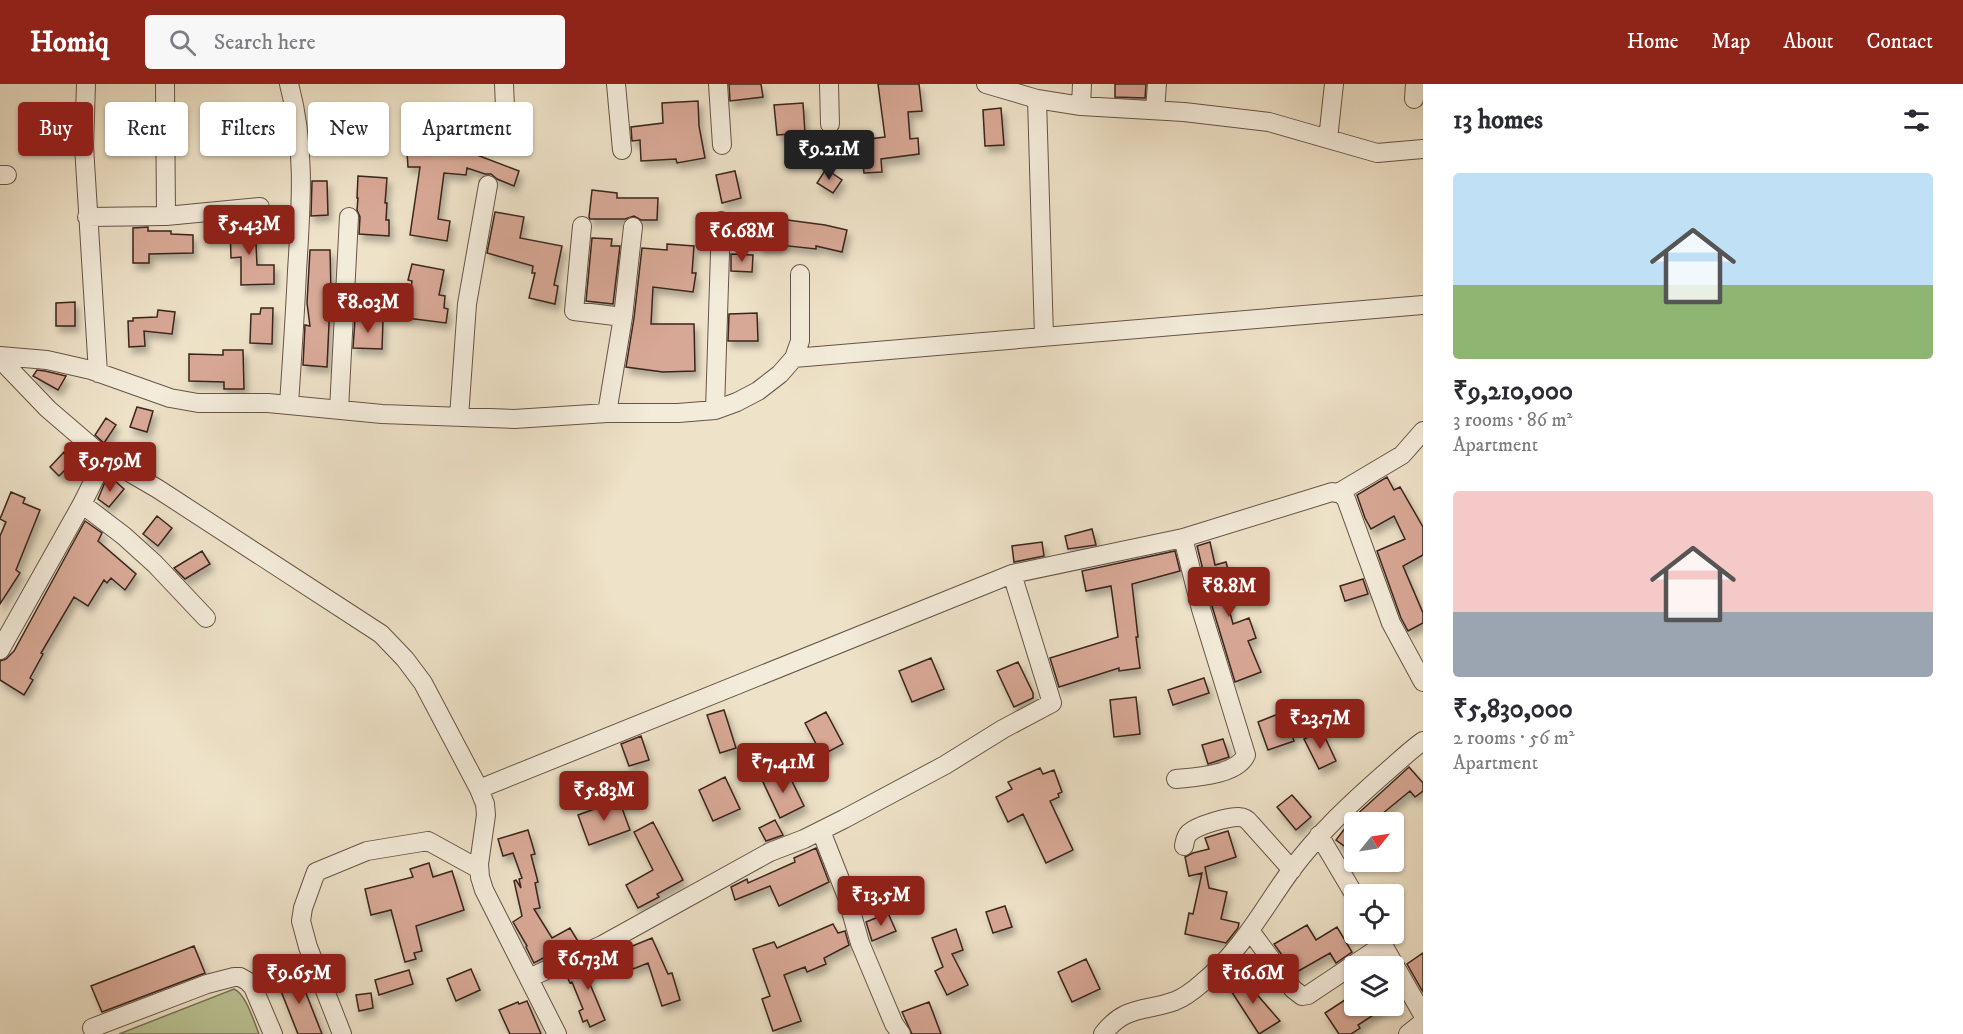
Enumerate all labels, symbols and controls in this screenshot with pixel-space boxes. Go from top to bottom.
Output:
search box [145,15,565,69]
text: Homiq [30,25,109,60]
icon: search [166,26,199,59]
text: Search here [214,29,316,56]
text: Home [1627,29,1679,55]
text: Map [1712,29,1750,55]
text: About [1783,29,1834,55]
text: Contact [1867,29,1933,55]
chip: Buy [18,102,93,156]
chip: Rent [105,102,188,156]
chip: Filters [200,102,296,156]
chip: New [308,102,389,156]
chip: Apartment [401,102,533,156]
text: 13 homes [1453,104,1543,137]
icon: filters [1900,104,1933,137]
pin: ₹9.21M [780,130,878,181]
text: ₹9.21M [798,137,860,162]
pin: ₹5.43M [200,205,298,256]
text: ₹5.43M [218,212,280,237]
pin: ₹6.68M [693,212,791,263]
icon: home [1639,212,1747,320]
text: ₹6.68M [709,219,775,244]
pin: ₹8.03M [319,283,417,334]
text: ₹8.03M [337,290,399,315]
text: ₹9,210,000 [1453,375,1573,408]
text: 3 rooms · 86 m² [1453,408,1572,433]
text: Apartment [1453,433,1538,458]
pin: ₹9.79M [61,442,159,493]
text: ₹9.79M [78,449,142,474]
icon: home [1639,530,1747,638]
pin: ₹8.8M [1187,567,1271,618]
text: ₹8.8M [1202,574,1256,599]
text: ₹5,830,000 [1453,693,1573,726]
pin: ₹23.7M [1271,699,1369,750]
text: ₹23.7M [1289,706,1351,731]
text: 2 rooms · 56 m² [1453,726,1575,751]
pin: ₹7.41M [734,743,832,794]
text: ₹7.41M [751,750,815,775]
text: Apartment [1453,751,1538,776]
pin: ₹5.83M [555,771,653,822]
text: ₹5.83M [573,778,635,803]
north arrow [1344,812,1404,872]
map controls [1344,812,1404,1016]
pin: ₹13.5M [832,876,930,927]
text: ₹13.5M [852,883,910,908]
button: locate [1344,884,1404,944]
pin: ₹6.73M [539,940,637,991]
text: ₹6.73M [557,947,619,972]
pin: ₹9.65M [250,954,348,1005]
pin: ₹16.6M [1204,954,1302,1005]
button: layers [1344,956,1404,1016]
text: ₹9.65M [267,961,331,986]
text: ₹16.6M [1222,961,1284,986]

